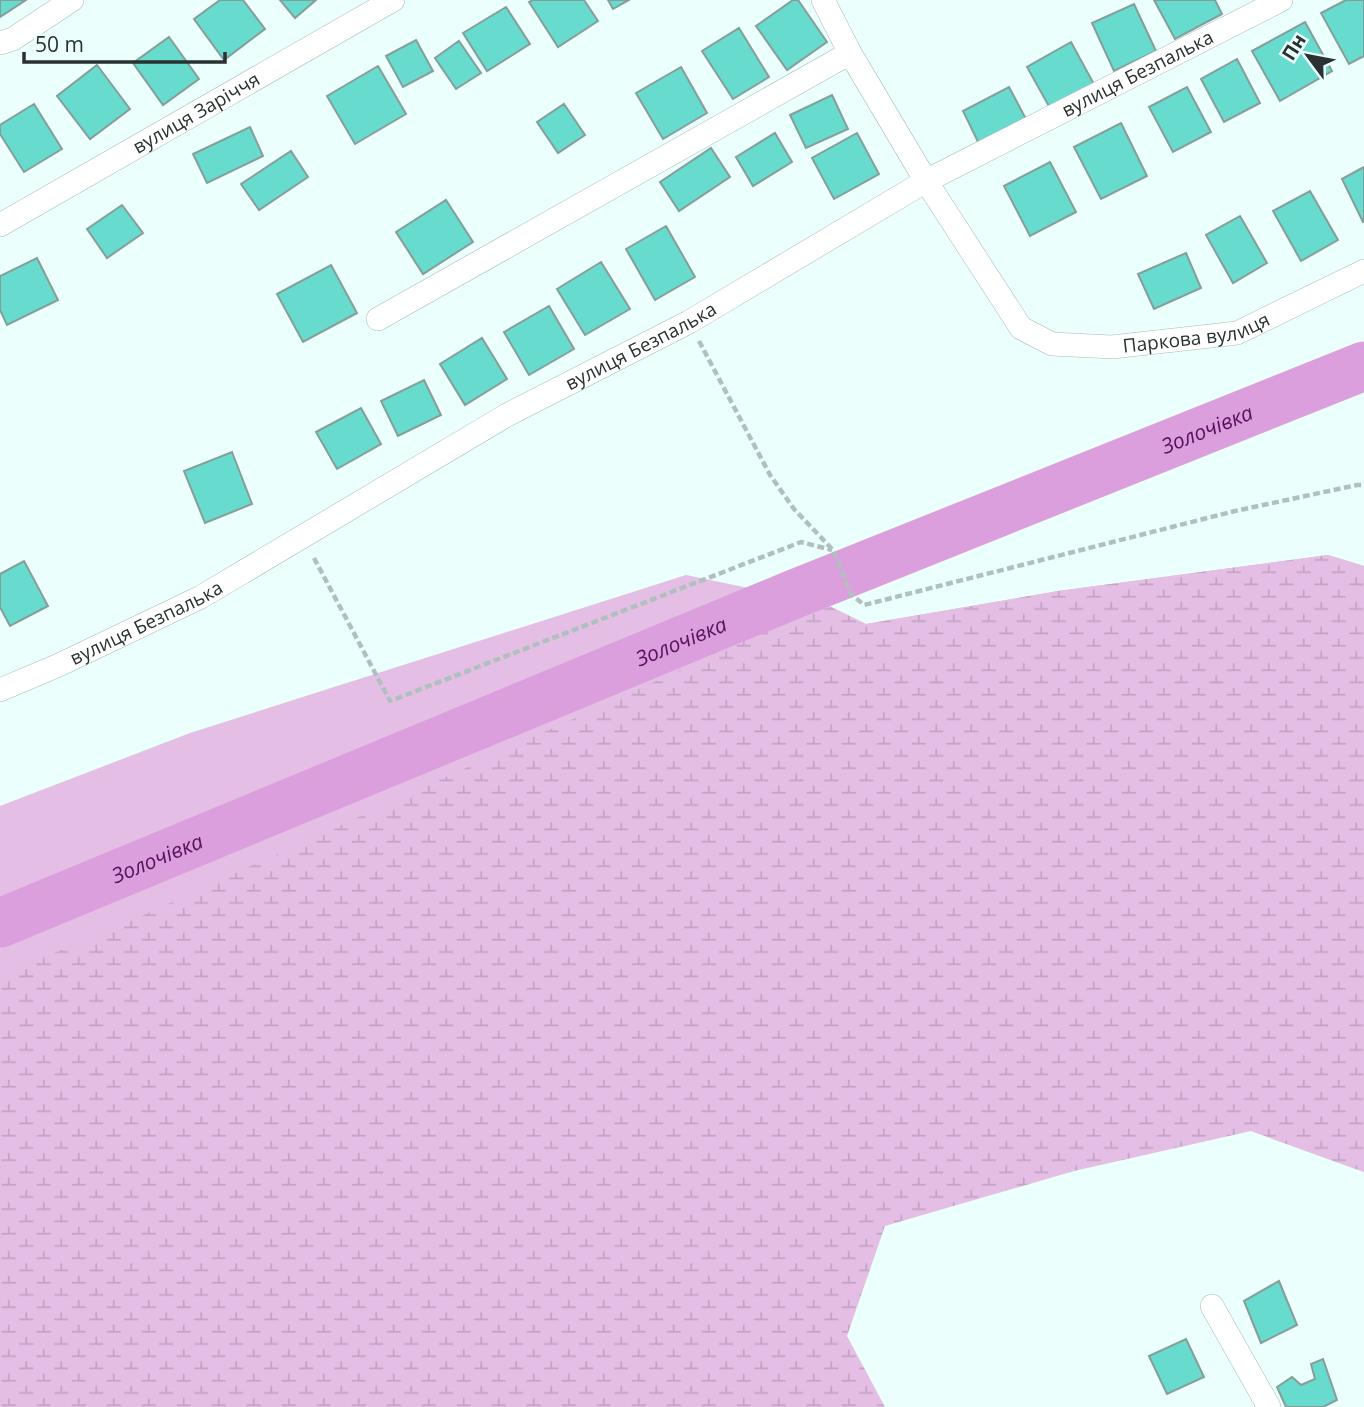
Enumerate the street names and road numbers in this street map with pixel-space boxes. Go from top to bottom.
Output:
street label: вулиця Безпалька [1057,24,1218,123]
street label: вулиця Заріччя [128,66,264,159]
street label: вулиця Безпалька [561,296,721,396]
street label: Паркова вулиця [1121,306,1274,359]
street label: вулиця Безпалька [65,574,227,671]

